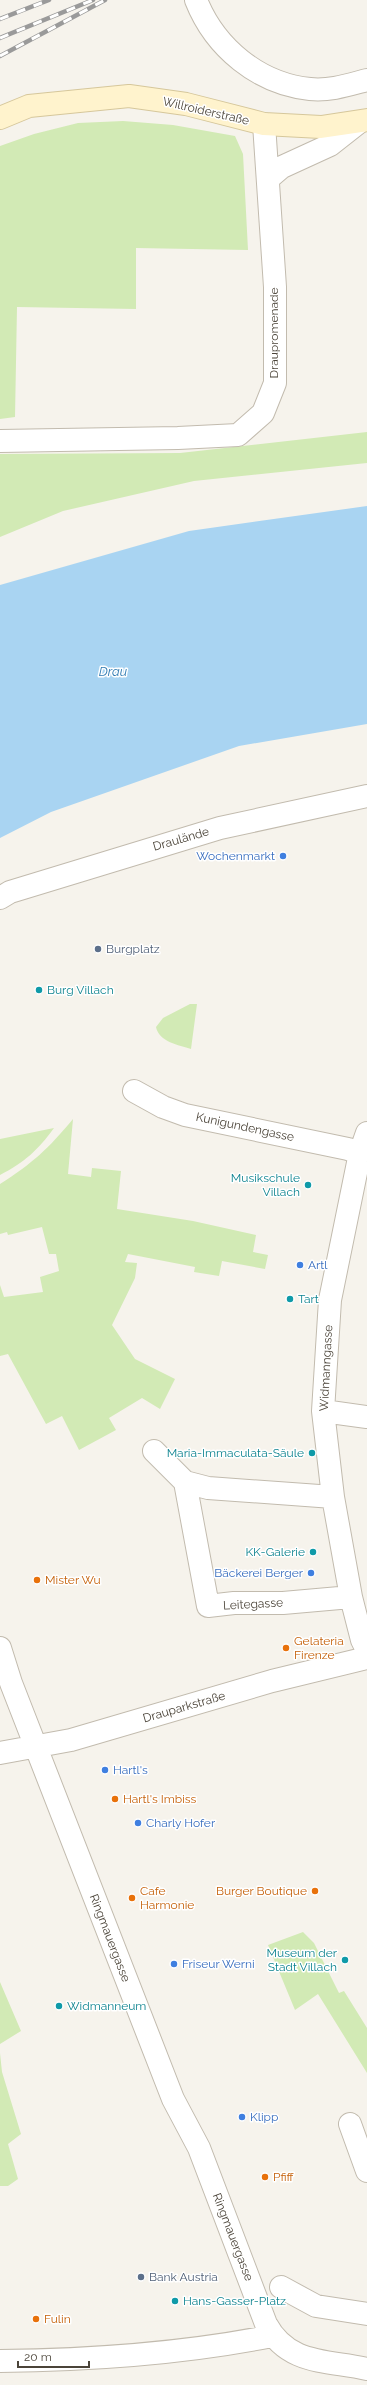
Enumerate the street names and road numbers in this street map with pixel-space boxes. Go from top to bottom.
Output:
street label: Willroiderstraße [161,94,251,128]
street label: Draupromenade [267,287,281,379]
street label: Draulände [151,824,211,854]
street label: Kunigundengasse [195,1110,295,1144]
street label: Widmanngasse [317,1324,335,1412]
street label: Leitegasse [223,1595,283,1613]
street label: Drauparkstraße [141,1689,227,1725]
street label: Ringmauergasse [87,1892,133,1984]
street label: Ringmauergasse [210,2191,256,2283]

